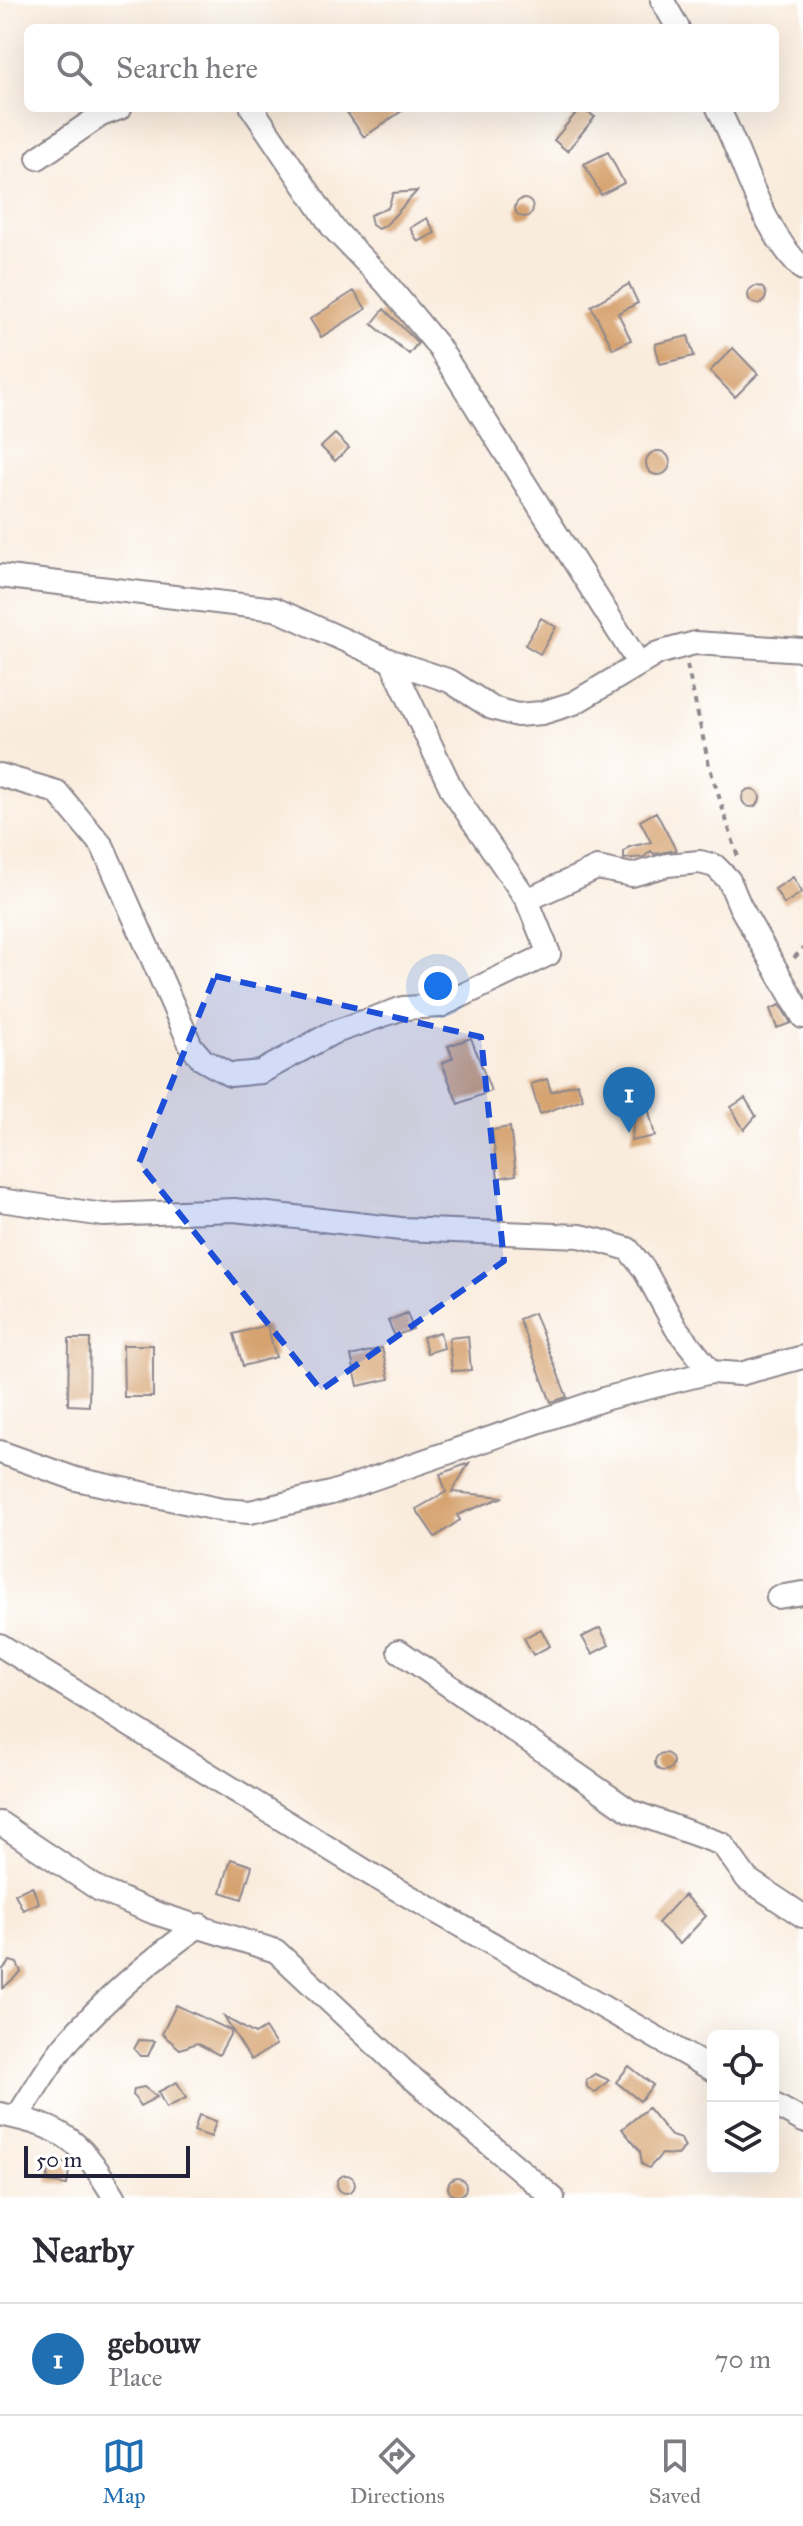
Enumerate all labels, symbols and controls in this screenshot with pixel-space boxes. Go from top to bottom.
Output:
search box [24,24,779,112]
icon: search [52,46,96,90]
text: Search here [116,50,258,86]
your location [418,966,458,1006]
pin: 1 [603,1067,655,1133]
map controls [707,2030,779,2174]
button: locate [707,2030,779,2102]
button: layers [707,2102,779,2174]
scale bar [24,2142,190,2178]
text: 50 m [36,2146,82,2173]
text: Nearby [32,2230,134,2271]
text: gebouw [108,2325,200,2361]
text: 1 [53,2343,63,2375]
text: 70 m [715,2343,771,2375]
text: Place [108,2361,163,2393]
tab: Map [102,2434,146,2509]
tab: Directions [350,2434,445,2509]
tab: Saved [649,2434,701,2509]

